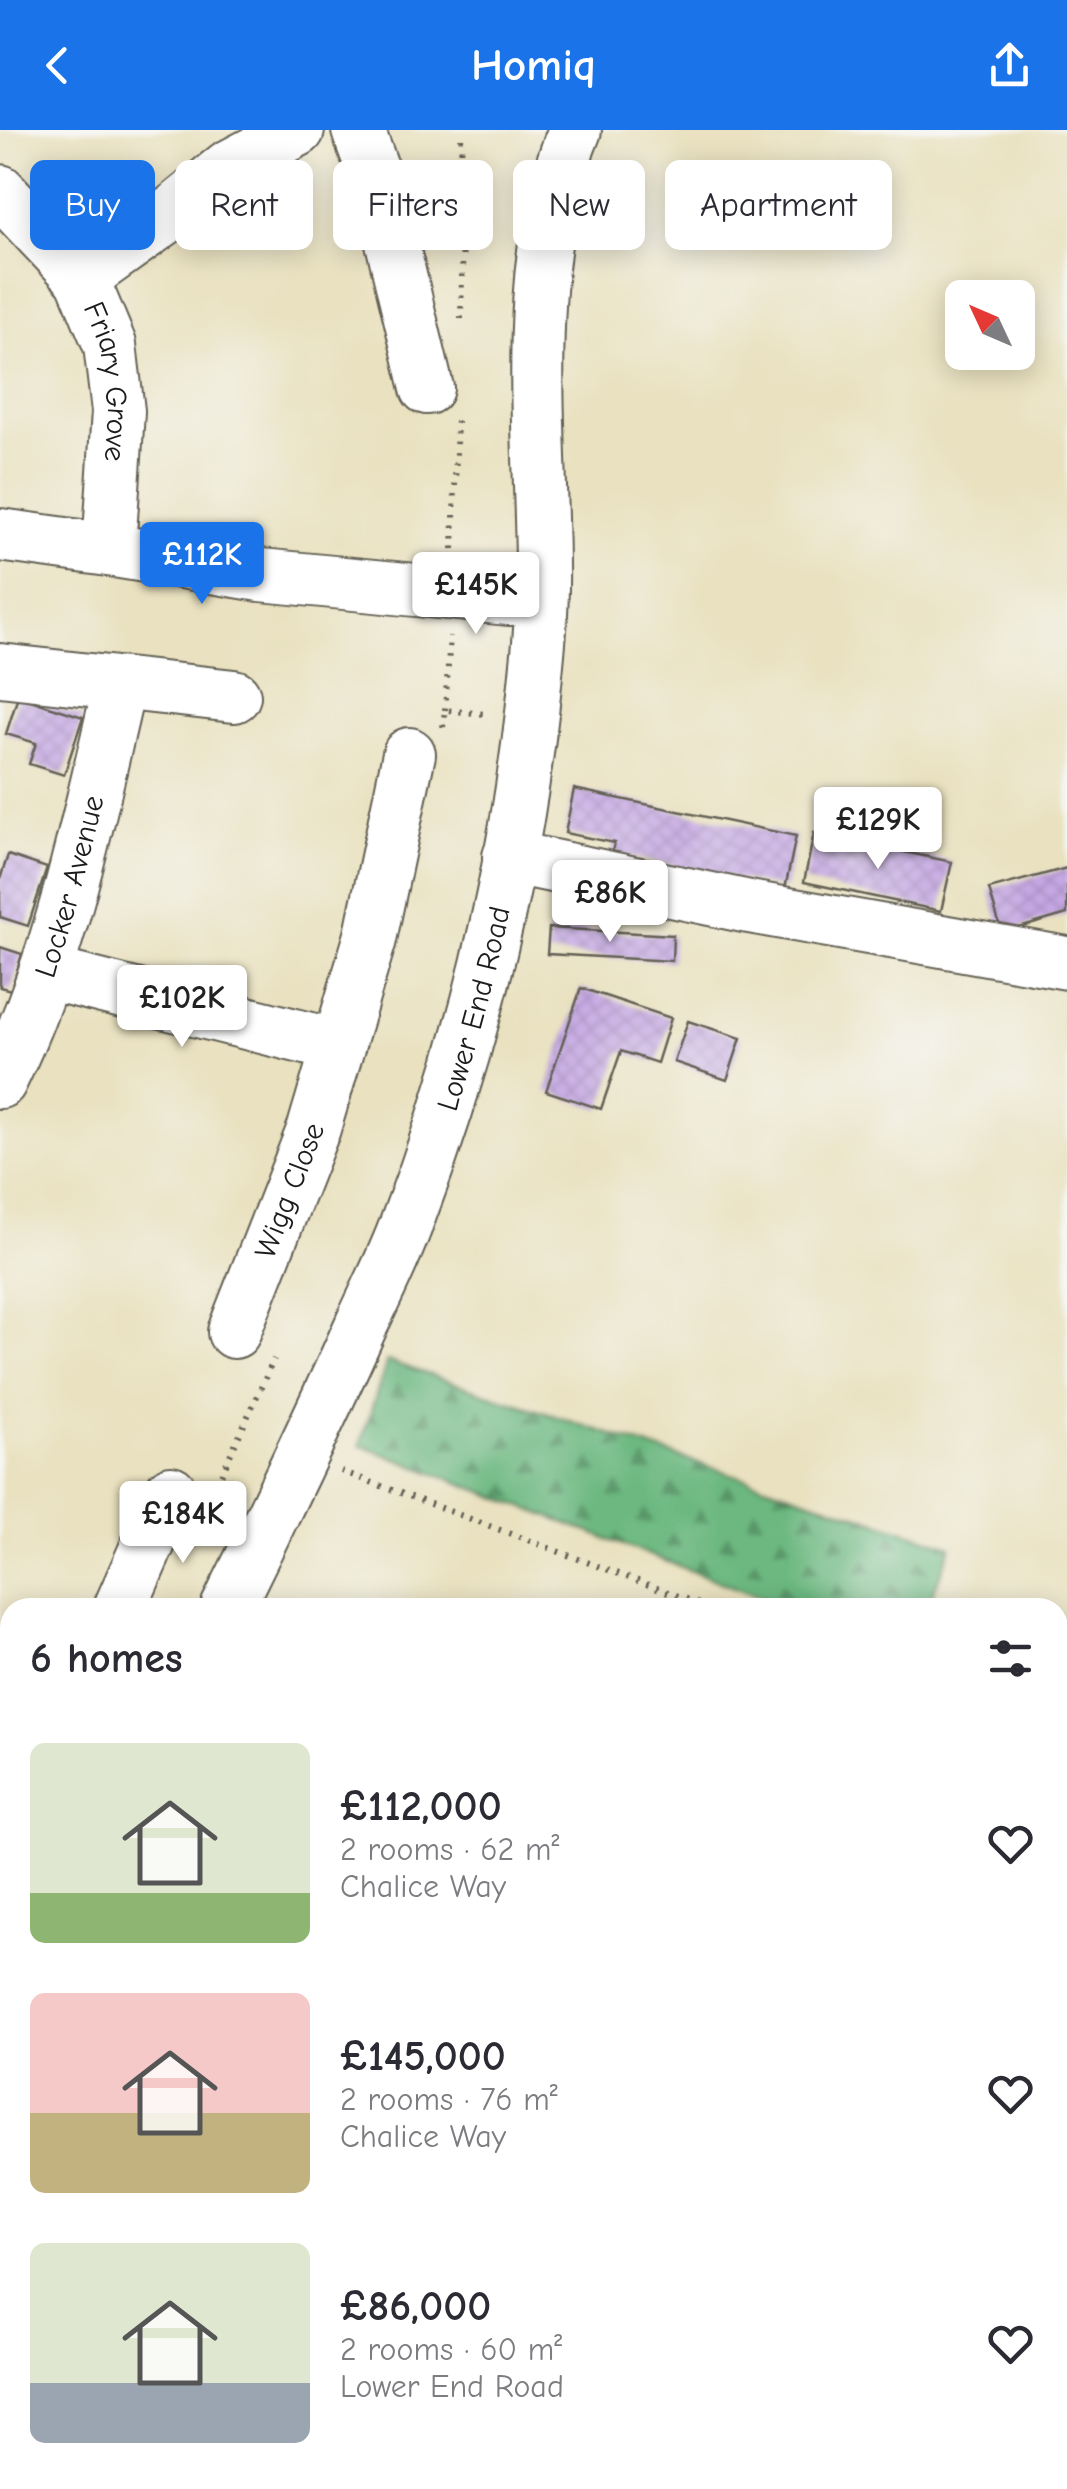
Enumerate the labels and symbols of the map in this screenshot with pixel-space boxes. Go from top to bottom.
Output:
north arrow [945,280,1035,370]
street label: Friary Grove [76,297,135,463]
pin: £112K [132,522,272,607]
pin: £145K [406,552,546,637]
pin: £129K [808,787,948,872]
street label: Locker Avenue [28,792,111,982]
pin: £86K [551,860,669,945]
street label: Lower End Road [430,903,518,1115]
pin: £102K [112,965,252,1050]
street label: Wigg Close [248,1118,332,1264]
pin: £184K [113,1481,253,1566]

